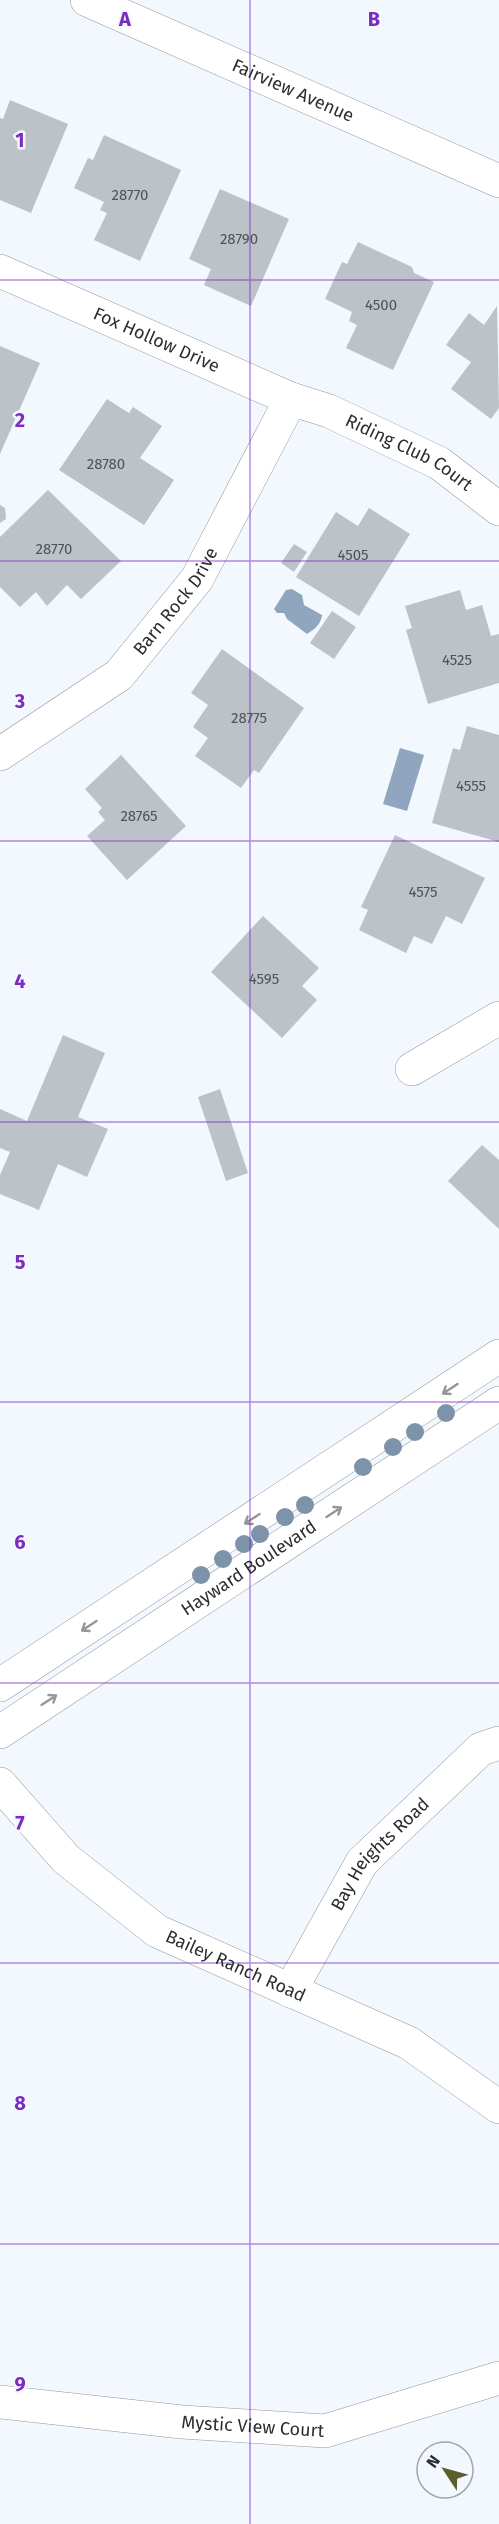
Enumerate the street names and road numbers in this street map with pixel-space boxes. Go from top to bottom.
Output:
street label: Fairview Avenue [229,54,357,127]
street label: Fox Hollow Drive [90,302,223,377]
street label: Riding Club Court [342,409,477,496]
street label: Barn Rock Drive [129,544,222,660]
street label: Hayward Boulevard [177,1515,321,1621]
street label: Bay Heights Road [326,1793,434,1914]
street label: Bailey Ranch Road [162,1925,309,2007]
street label: Mystic View Court [181,2411,325,2442]

